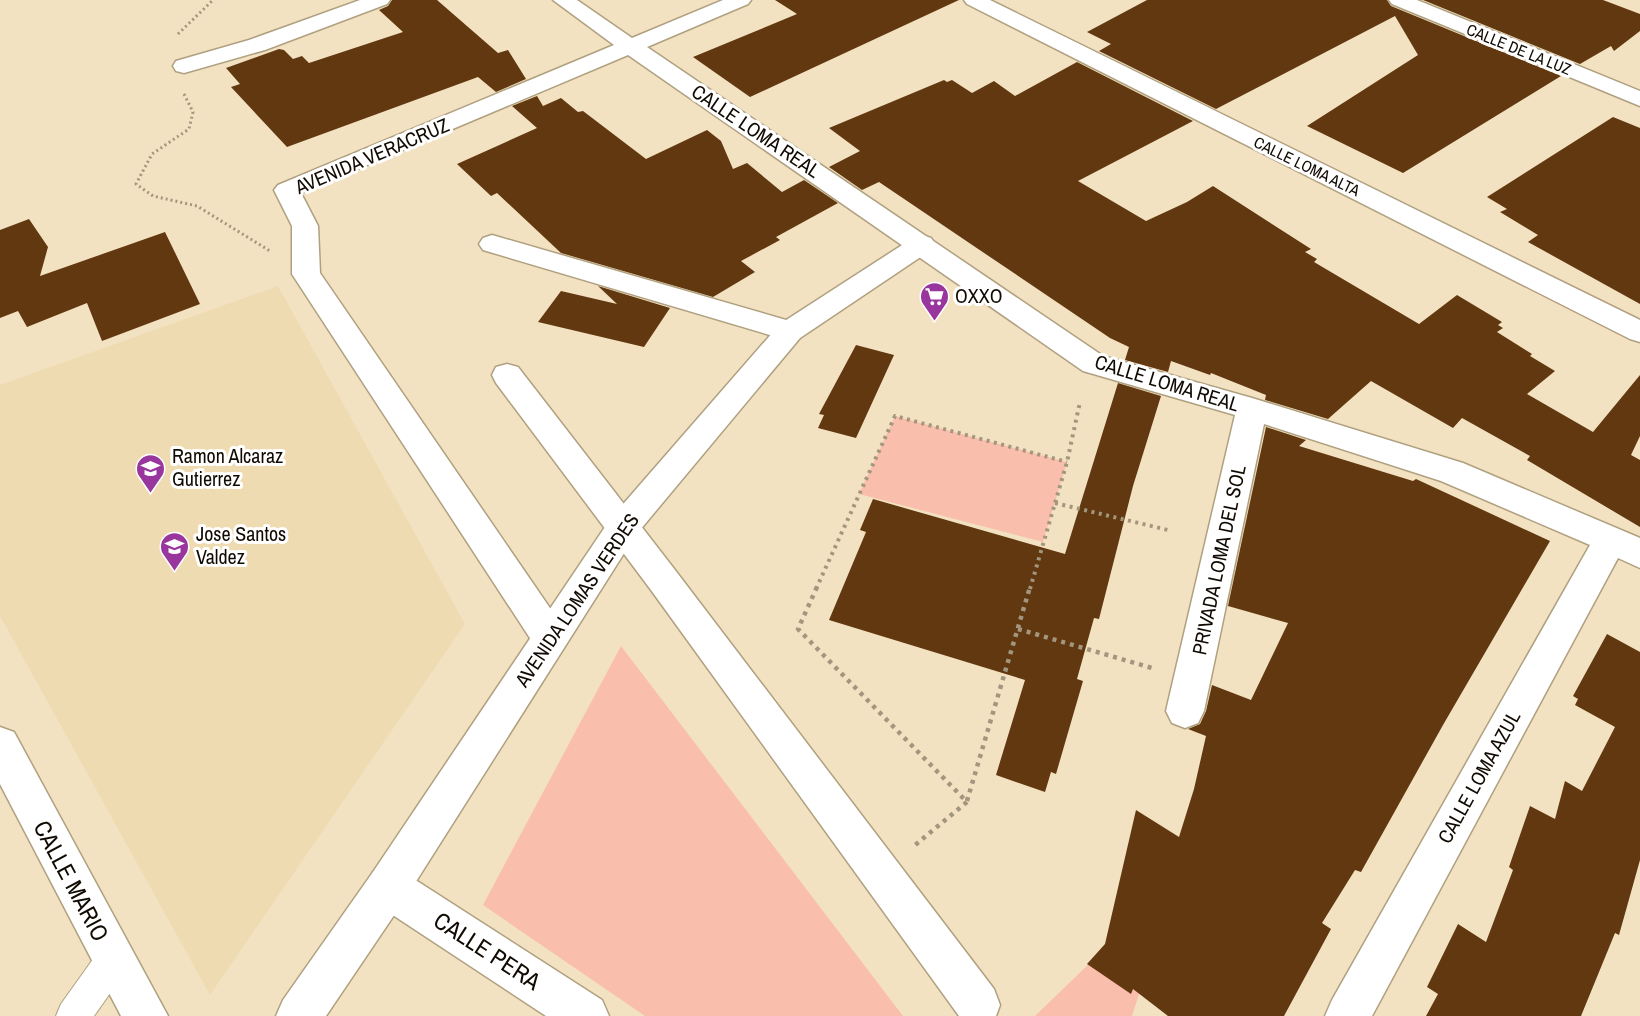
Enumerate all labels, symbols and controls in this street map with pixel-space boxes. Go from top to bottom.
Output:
street label: CALLE DE LA LUZ [1463,18,1575,80]
street label: CALLE LOMA REAL [687,78,826,184]
street label: AVENIDA VERACRUZ [290,111,453,201]
street label: CALLE LOMA ALTA [1250,131,1364,201]
supermarket icon: OXXO [918,280,950,322]
place label: OXXO [955,282,1002,309]
street label: CALLE LOMA REAL [1092,348,1243,417]
place label: Ramon Alcaraz Gutierrez [172,442,283,492]
school or university icon: Ramon Alcaraz Gutierrez [135,452,167,494]
street label: PRIVADA LOMA DEL SOL [1185,463,1252,657]
street label: AVENIDA LOMAS VERDES [508,508,645,693]
place label: Jose Santos Valdez [196,520,286,570]
school or university icon: Jose Santos Valdez [159,530,191,572]
street label: CALLE LOMA AZUL [1431,706,1526,848]
street label: CALLE MARIO [27,815,117,946]
street label: CALLE PERA [428,904,548,997]

